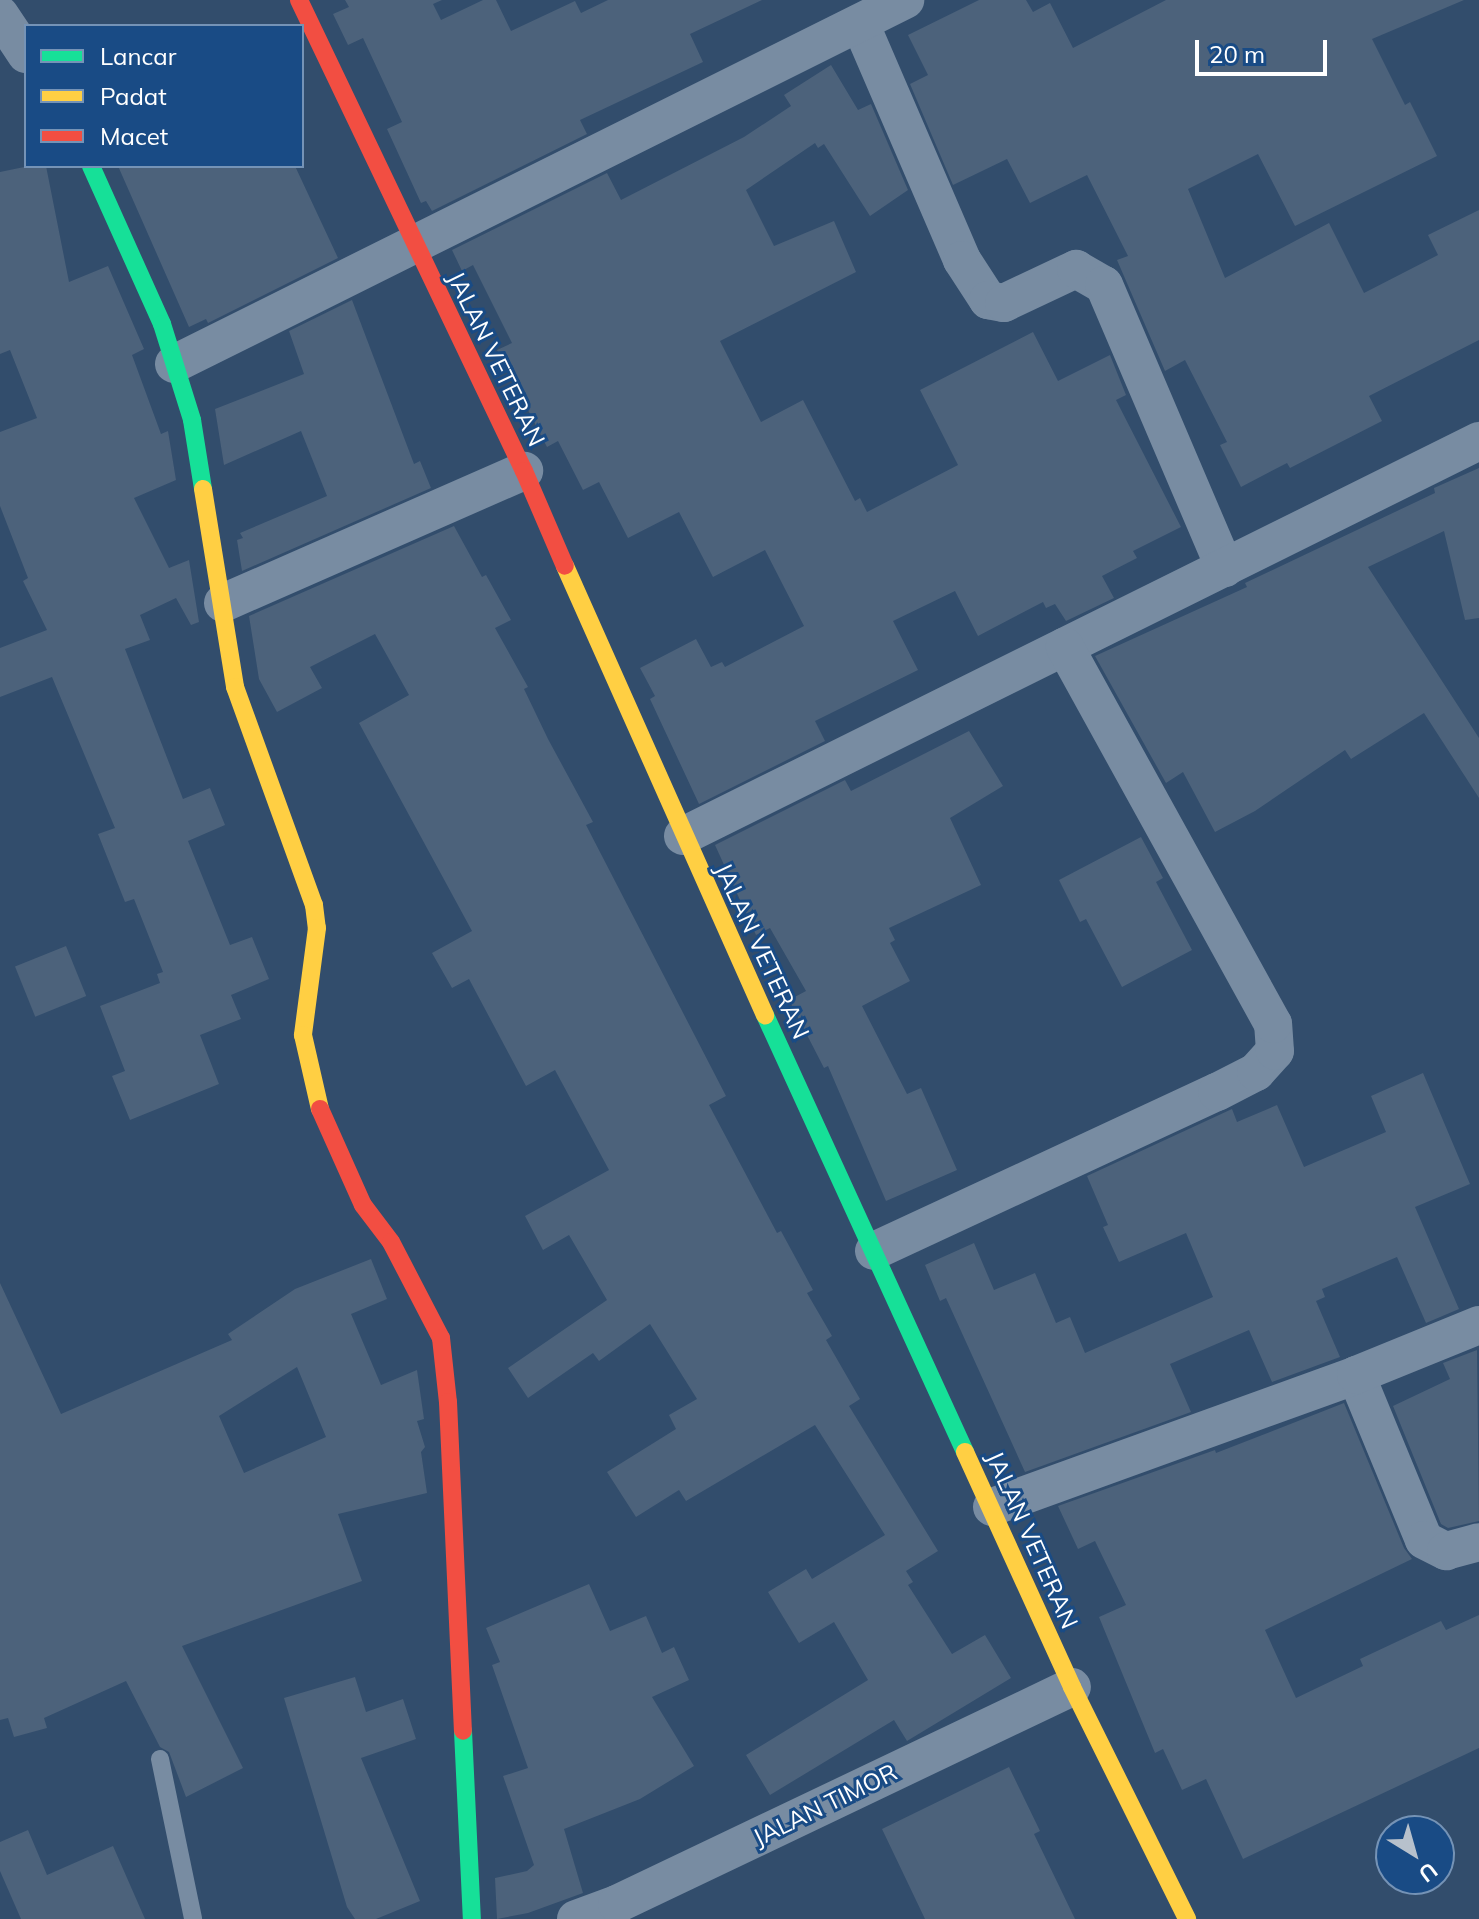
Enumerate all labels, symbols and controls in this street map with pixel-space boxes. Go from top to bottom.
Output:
legend [24,24,304,168]
scale bar [1199,24,1331,74]
text: 20 m [1209,39,1265,69]
text: Lancar [100,41,176,71]
text: Padat [100,81,167,111]
text: Macet [100,121,168,151]
street label: JALAN VETERAN [441,267,551,451]
street label: JALAN VETERAN [709,858,815,1044]
street label: JALAN VETERAN [980,1447,1084,1633]
street label: JALAN TIMOR [748,1758,902,1852]
north arrow [1375,1815,1455,1895]
text: U [1413,1856,1443,1889]

